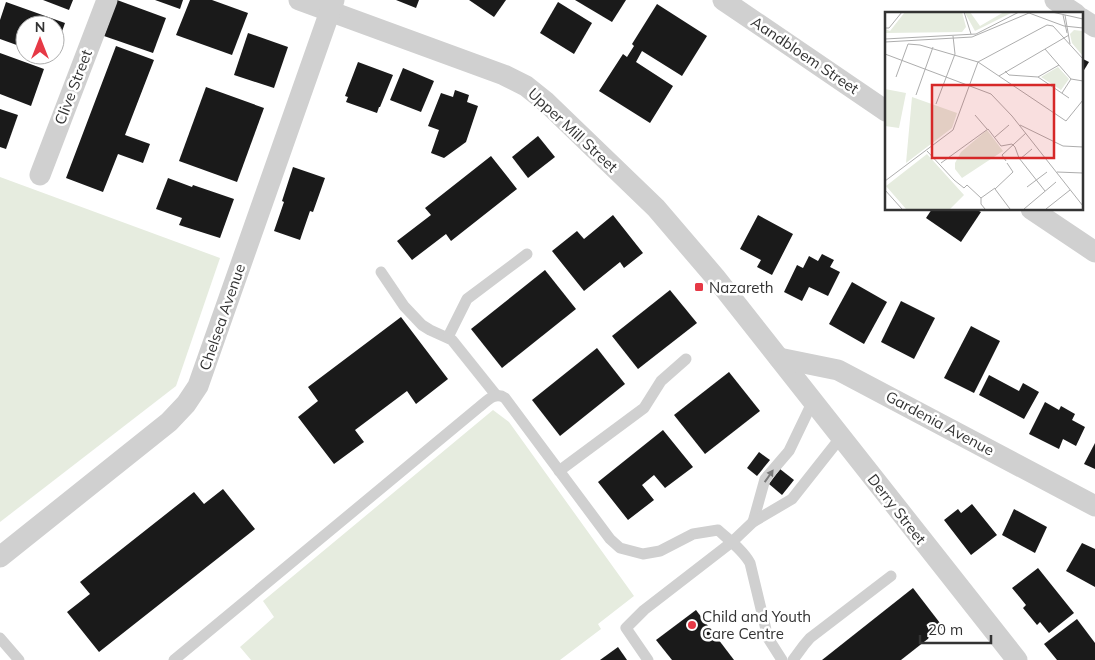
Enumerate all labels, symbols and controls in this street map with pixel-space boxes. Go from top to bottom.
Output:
street label: Aandbloem Street [748,12,862,98]
inset map [885,12,1082,210]
north arrow [15,15,65,65]
text: N [35,18,45,36]
street label: Clive Street [50,47,96,127]
street label: Upper Mill Street [524,84,622,176]
street label: Chelsea Avenue [195,261,249,373]
place label: Nazareth [709,278,773,297]
marker: Nazareth [693,281,705,293]
street label: Gardenia Avenue [883,386,997,460]
one-way arrow [764,469,773,483]
street label: Derry Street [864,470,930,548]
place label: Child and Youth Care Centre [702,607,811,643]
scale bar [920,612,991,644]
marker: Child and Youth Care Centre [686,619,698,631]
text: 20 m [928,620,963,639]

